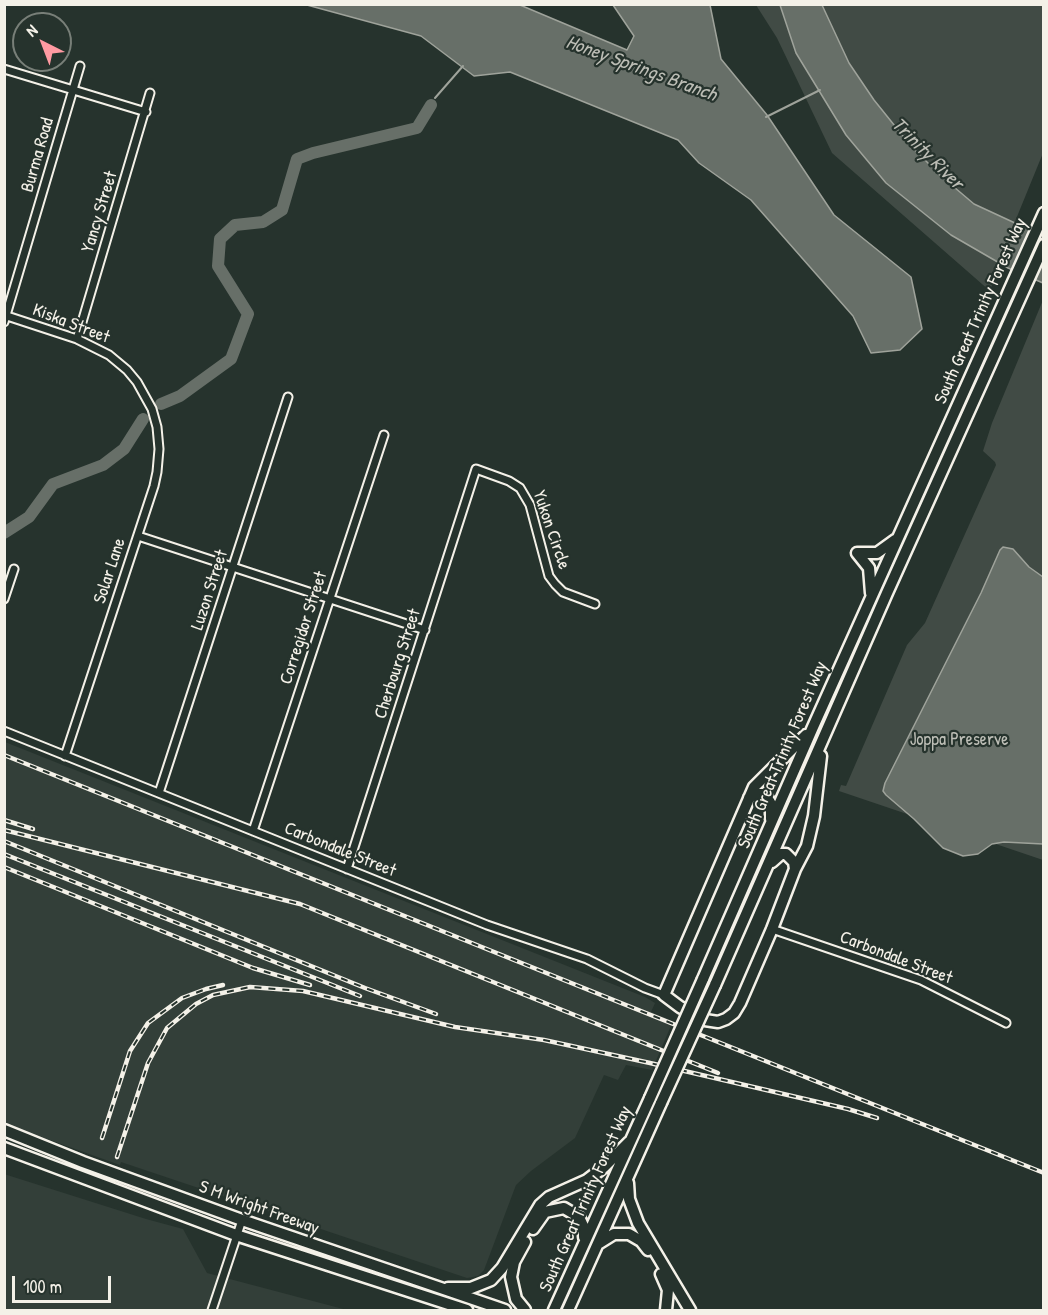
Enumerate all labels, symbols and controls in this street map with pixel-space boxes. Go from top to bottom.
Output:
north arrow [12,12,72,72]
text: N [21,19,42,41]
water label: Honey Springs Branch [562,31,720,107]
water label: Trinity River [886,113,968,195]
street label: Burma Road [17,115,59,195]
street label: Yancy Street [77,169,123,255]
street label: South Great Trinity Forest Way [930,215,1032,407]
street label: Kiska Street [29,299,113,349]
street label: Yukon Circle [527,488,575,572]
street label: Solar Lane [89,536,131,606]
street label: Luzon Street [187,547,233,633]
street label: Corregidor Street [276,569,332,687]
street label: Cherbourg Street [370,606,426,722]
street label: South Great Trinity Forest Way [734,658,832,852]
park label: Joppa Preserve [910,729,1008,751]
street label: Carbondale Street [281,818,399,882]
street label: Carbondale Street [837,927,955,989]
street label: South Great Trinity Forest Way [535,1103,637,1295]
street label: S M Wright Freeway [196,1176,322,1240]
scale bar [15,1264,114,1302]
text: 100 m [23,1274,62,1299]

